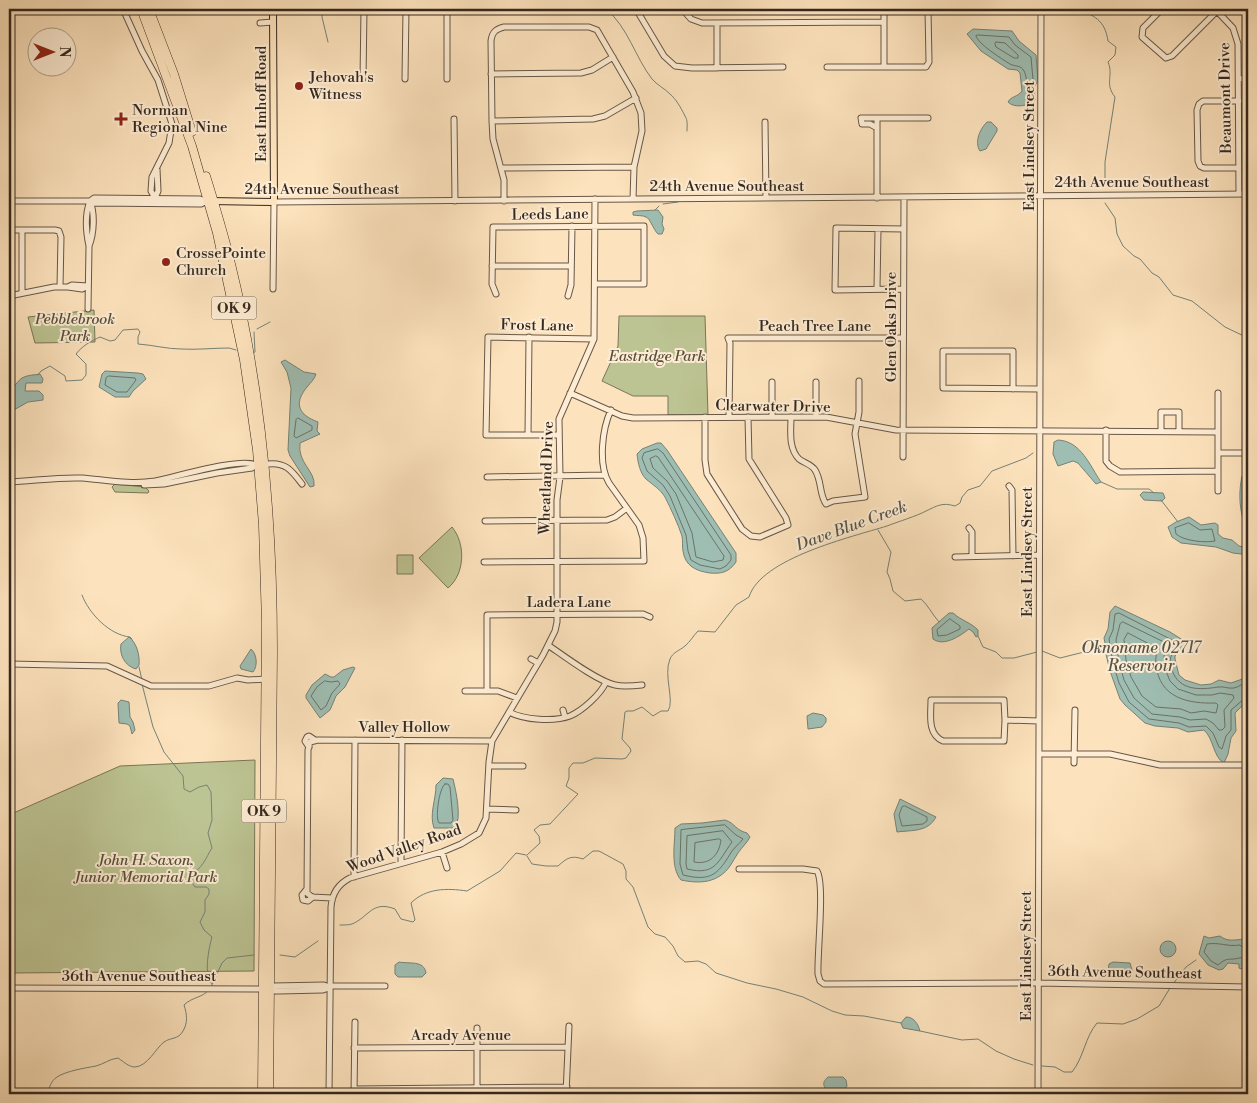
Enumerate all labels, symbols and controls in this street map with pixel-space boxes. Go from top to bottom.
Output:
north arrow [28,28,78,78]
street label: Beaumont Drive [1215,42,1236,155]
street label: East Imhoff Road [252,45,271,162]
text: N [55,46,73,58]
place label: Jehovah's Witness [308,68,374,104]
marker: Jehovah's Witness [293,80,305,92]
street label: East Lindsey Street [1020,80,1039,211]
place label: Norman Regional Nine [132,101,228,137]
marker: Norman Regional Nine [114,112,128,126]
street label: 24th Avenue Southeast [1055,173,1210,192]
street label: 24th Avenue Southeast [650,177,805,196]
street label: 24th Avenue Southeast [245,180,400,199]
street label: Leeds Lane [511,204,589,225]
place label: CrossePointe Church [176,244,266,280]
marker: CrossePointe Church [160,256,172,268]
street label: Glen Oaks Drive [882,272,901,382]
road number: OK 9 [212,296,256,320]
park label: Pebblebrook Park [34,310,115,346]
street label: Frost Lane [500,315,574,336]
street label: Peach Tree Lane [759,317,871,336]
park label: Eastridge Park [608,347,705,366]
street label: Clearwater Drive [715,396,831,417]
street label: Wheatland Drive [535,421,558,536]
street label: East Lindsey Street [1018,486,1037,617]
water label: Dave Blue Creek [792,497,909,556]
street label: Ladera Lane [527,593,611,612]
water label: Oknoname 02717 Reservoir [1081,638,1203,676]
street label: Valley Hollow [357,718,451,737]
road number: OK 9 [242,799,286,822]
street label: Wood Valley Road [344,820,464,877]
park label: John H. Saxon, Junior Memorial Park [73,851,218,887]
street label: East Lindsey Street [1017,890,1036,1021]
street label: 36th Avenue Southeast [1048,962,1203,983]
street label: 36th Avenue Southeast [62,967,217,986]
street label: Arcady Avenue [410,1026,511,1045]

